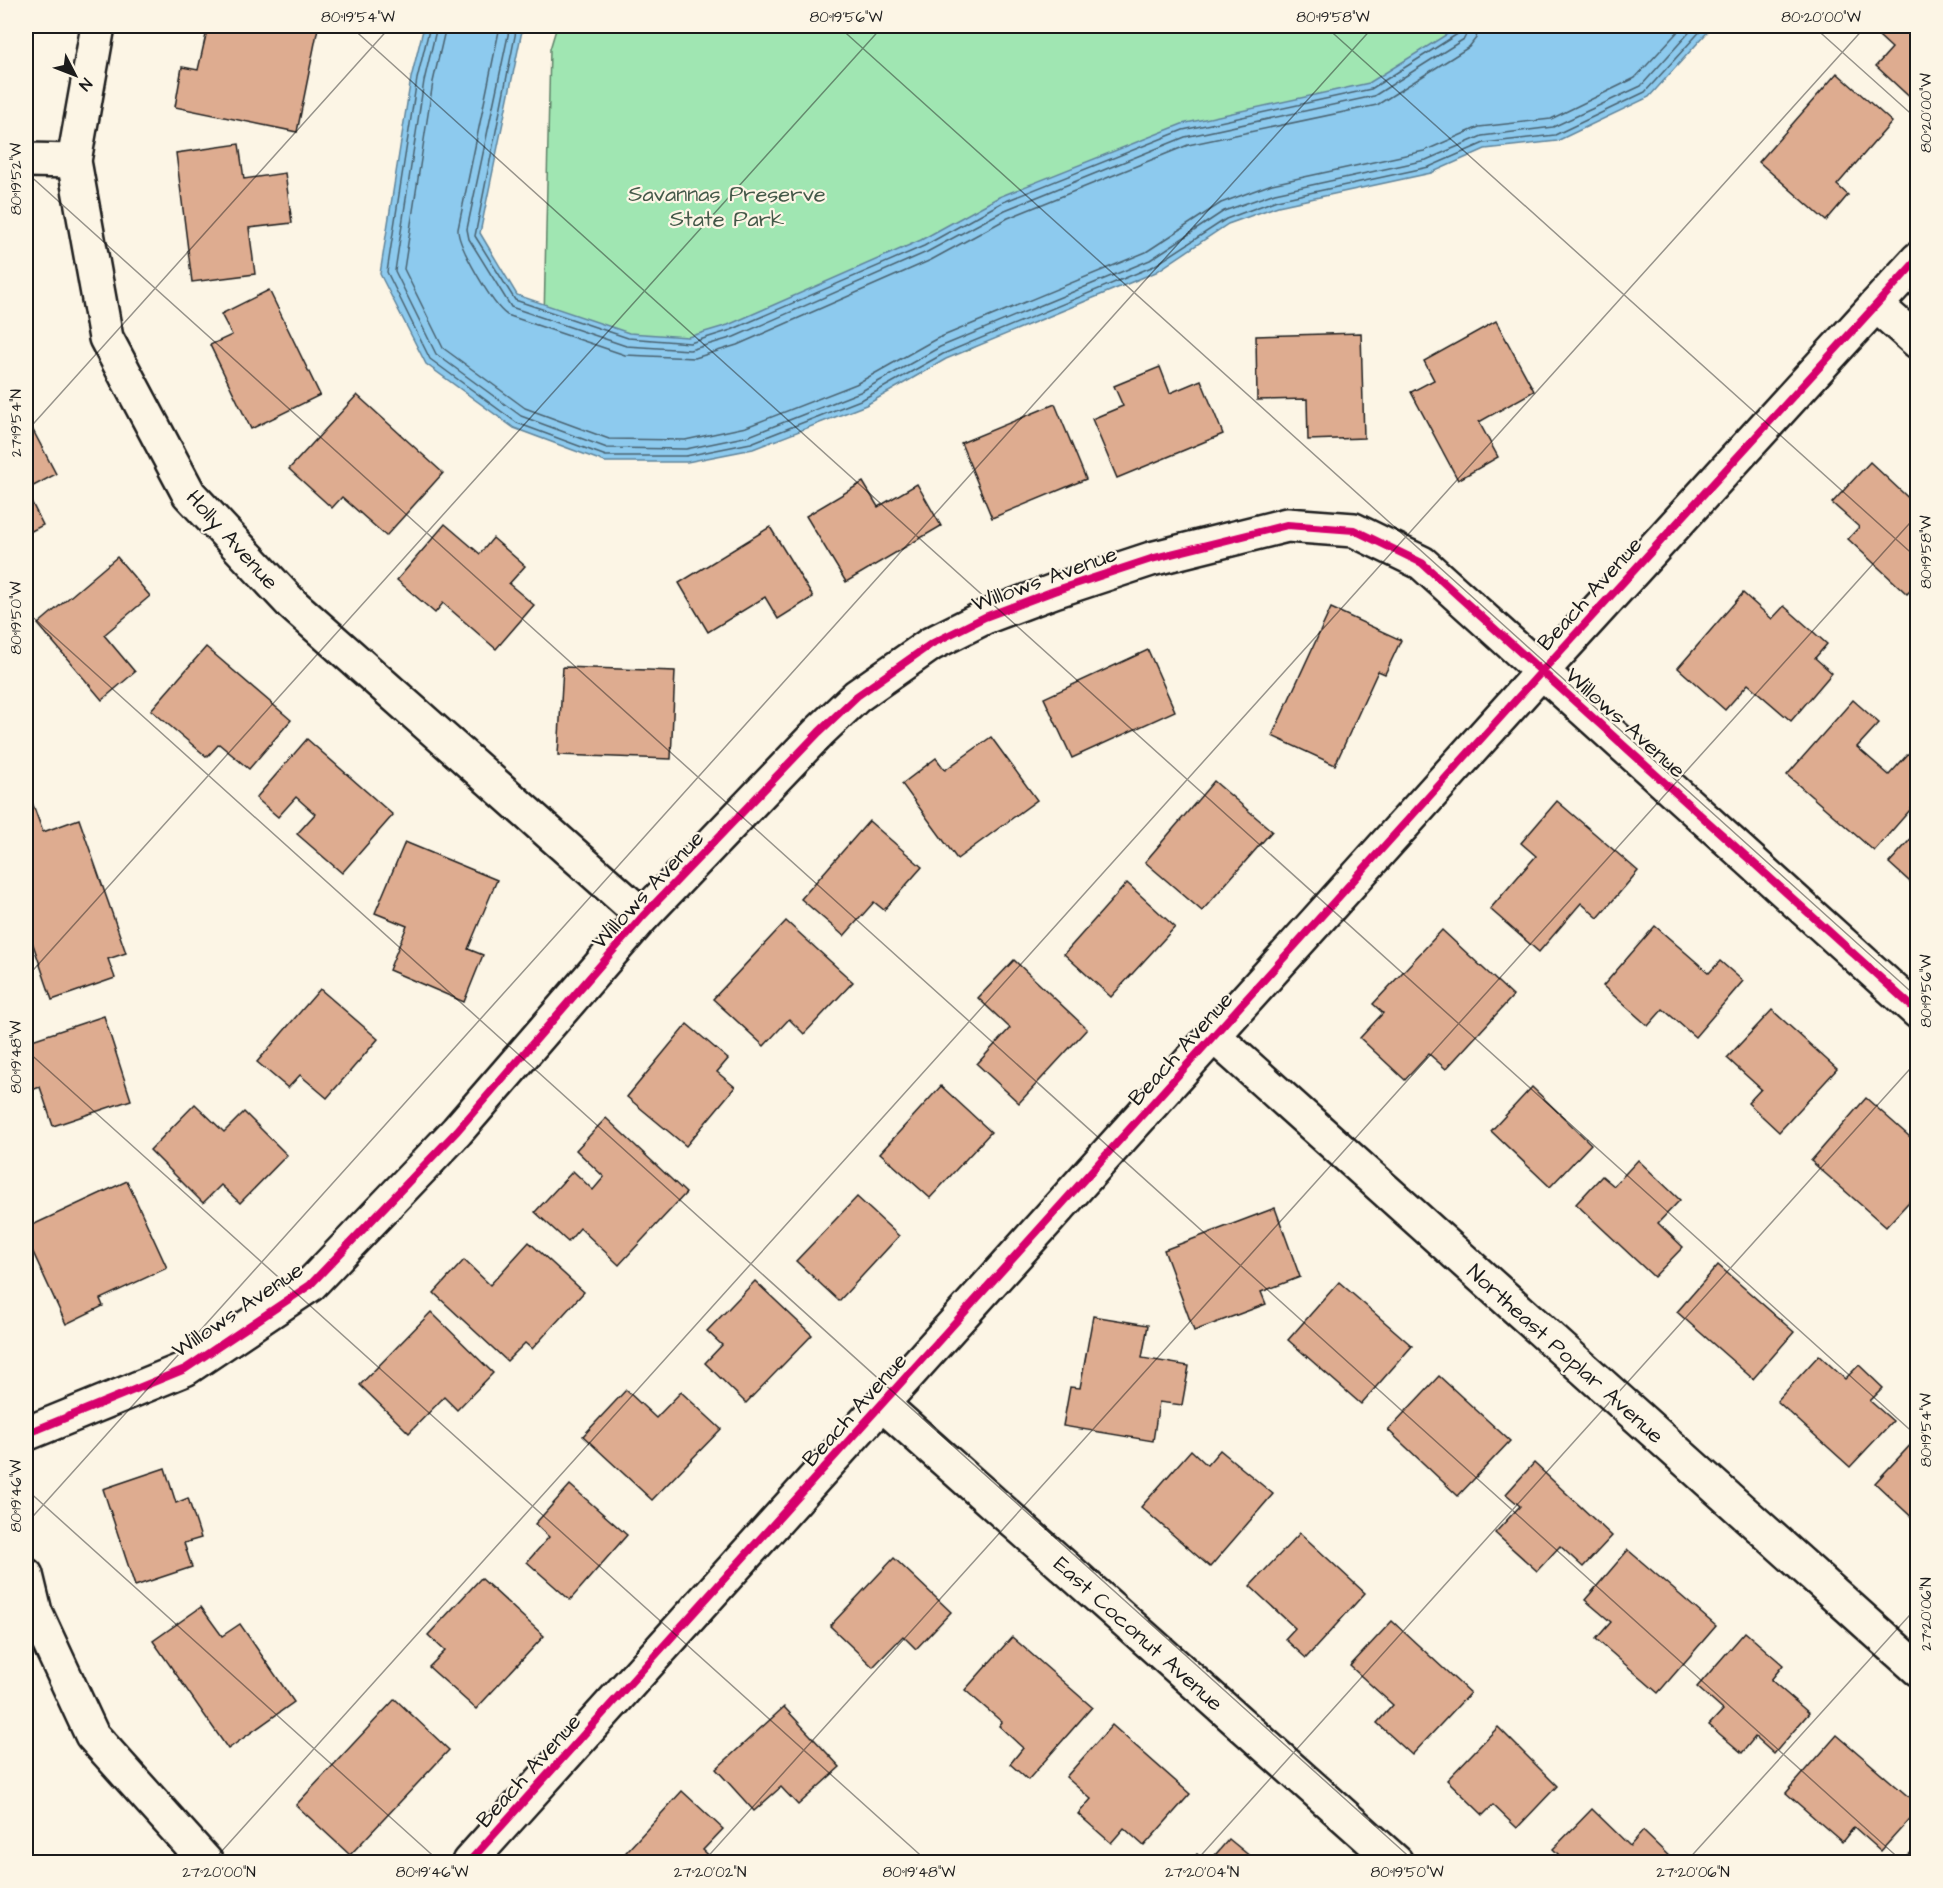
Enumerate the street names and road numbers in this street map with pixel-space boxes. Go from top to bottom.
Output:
street label: Holly Avenue [178,483,285,598]
street label: Beach Avenue [1530,530,1650,658]
street label: Willows Avenue [968,539,1122,620]
street label: Willows Avenue [1558,661,1692,786]
street label: Willows Avenue [585,824,711,956]
street label: Beach Avenue [1121,985,1241,1113]
street label: Willows Avenue [166,1255,310,1366]
street label: Northeast Poplar Avenue [1460,1257,1670,1451]
street label: Beach Avenue [795,1346,915,1474]
street label: East Coconut Avenue [1046,1549,1230,1719]
street label: Beach Avenue [469,1707,589,1835]

